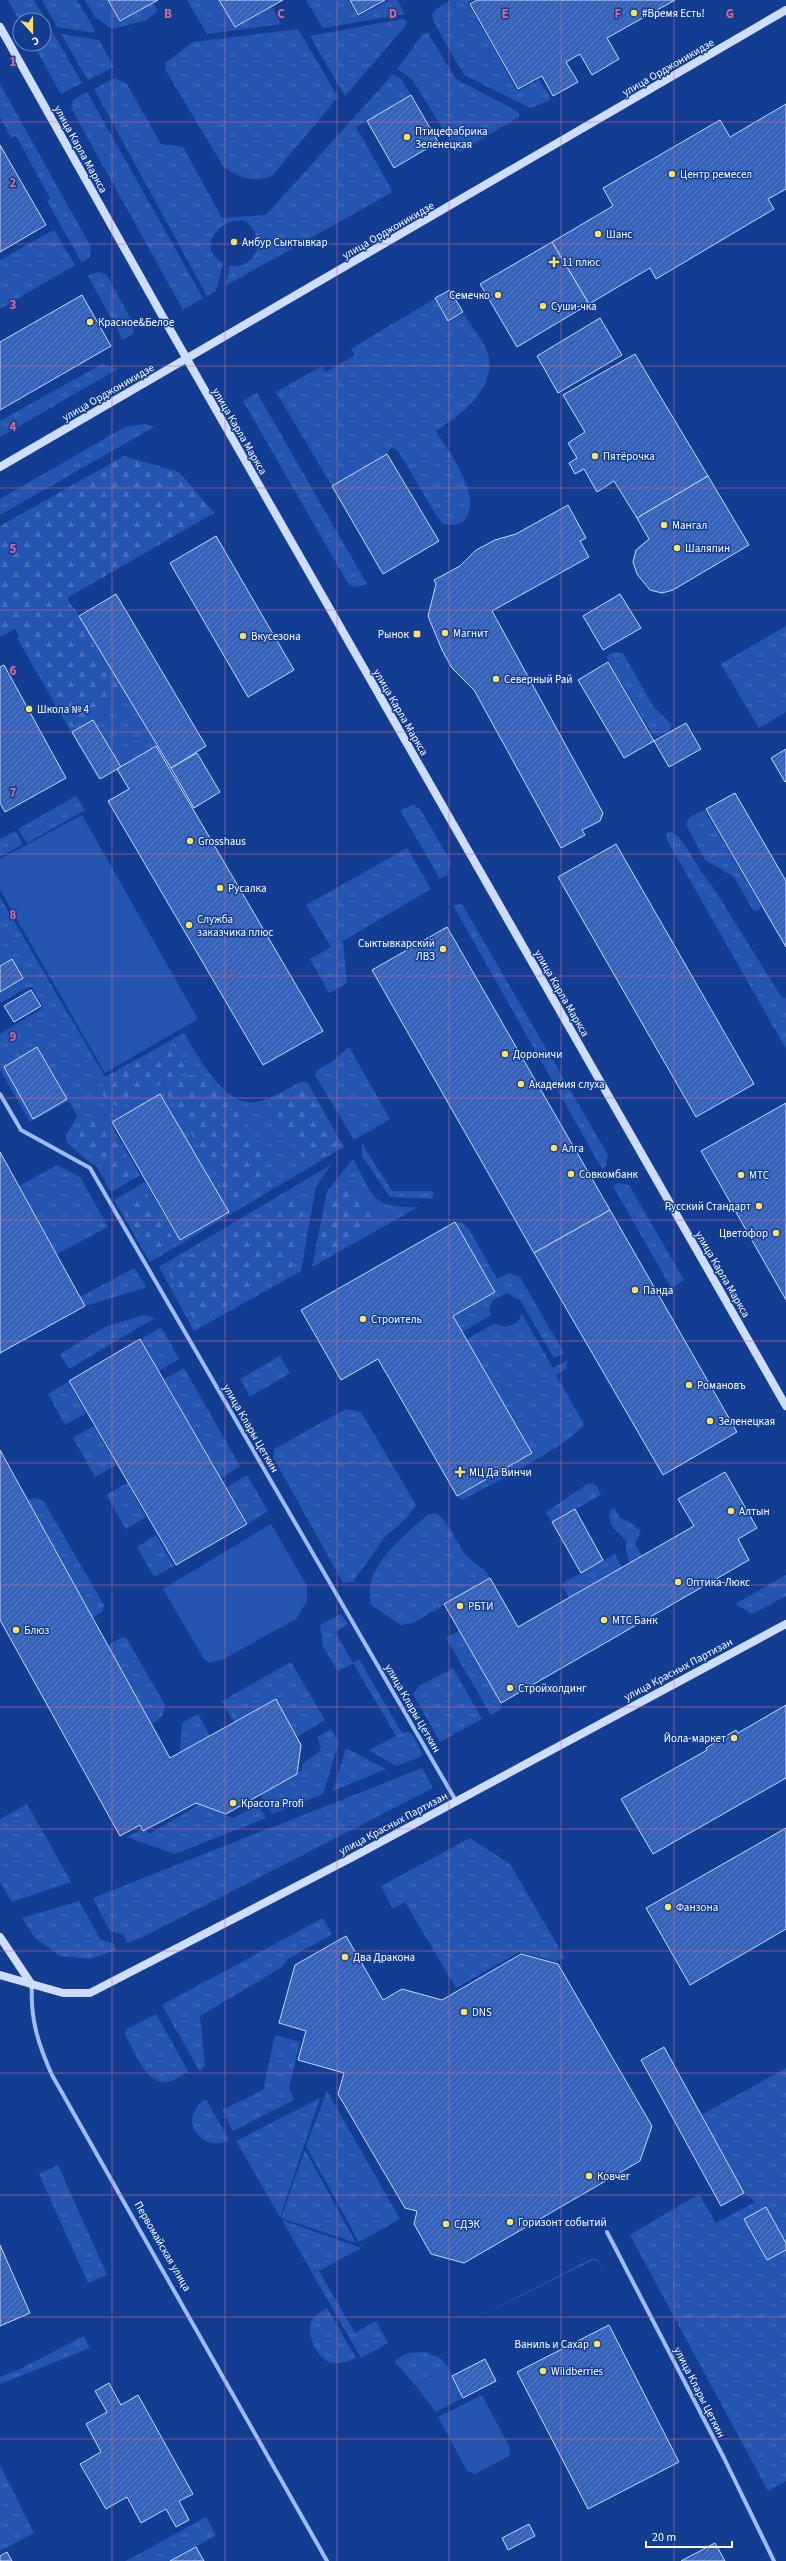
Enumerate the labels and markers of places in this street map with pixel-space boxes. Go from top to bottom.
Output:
place label: #Время Есть! [642,6,705,21]
marker: #Время Есть! [629,8,639,18]
place label: Птицефабрика Зеленецкая [415,124,488,152]
marker: Птицефабрика Зеленецкая [402,132,412,142]
place label: Центр ремесел [680,167,752,182]
marker: Центр ремесел [667,169,677,179]
place label: Шанс [606,227,632,242]
marker: Шанс [593,229,603,239]
place label: Анбур Сыктывкар [242,235,328,250]
marker: Анбур Сыктывкар [229,237,239,247]
place label: 11 плюс [562,255,600,270]
marker: 11 плюс [549,257,559,267]
place label: Семечко [449,288,490,303]
marker: Семечко [493,290,503,300]
place label: Суши-чка [551,299,597,314]
marker: Суши-чка [538,301,548,311]
place label: Красное&Белое [98,315,175,330]
marker: Красное&Белое [85,317,95,327]
place label: Пятёрочка [603,449,655,464]
marker: Пятёрочка [590,451,600,461]
place label: Мангал [672,518,707,533]
marker: Мангал [659,520,669,530]
place label: Шаляпин [685,541,730,556]
marker: Шаляпин [672,543,682,553]
place label: Магнит [453,626,489,641]
place label: Рынок [378,627,410,642]
marker: Магнит [440,628,450,638]
place label: Вкусезона [251,629,301,644]
marker: Рынок [412,629,422,639]
marker: Вкусезона [238,631,248,641]
place label: Северный Рай [504,672,572,687]
marker: Северный Рай [491,674,501,684]
place label: Школа № 4 [37,702,89,717]
marker: Школа № 4 [24,704,34,714]
place label: Grosshaus [198,834,246,849]
marker: Grosshaus [185,836,195,846]
place label: Русалка [228,881,267,896]
marker: Русалка [215,883,225,893]
place label: Служба заказчика плюс [197,912,273,940]
marker: Служба заказчика плюс [184,920,194,930]
place label: Сыктывкарский ЛВЗ [358,936,435,964]
marker: Сыктывкарский ЛВЗ [438,944,448,954]
place label: Дороничи [513,1047,562,1062]
marker: Дороничи [500,1049,510,1059]
place label: Академия слуха [529,1077,605,1092]
marker: Академия слуха [516,1079,526,1089]
place label: Алга [562,1141,584,1156]
marker: Алга [549,1143,559,1153]
place label: Совкомбанк [579,1167,639,1182]
place label: МТС [749,1168,769,1183]
marker: Совкомбанк [566,1169,576,1179]
marker: МТС [736,1170,746,1180]
place label: Русский Стандарт [665,1199,751,1214]
marker: Русский Стандарт [754,1201,764,1211]
place label: Цветофор [719,1226,768,1241]
marker: Цветофор [771,1228,781,1238]
place label: Панда [643,1283,673,1298]
marker: Панда [630,1285,640,1295]
place label: Строитель [371,1312,422,1327]
marker: Строитель [358,1314,368,1324]
place label: Романовъ [697,1378,746,1393]
marker: Романовъ [684,1380,694,1390]
place label: Зеленецкая [718,1414,775,1429]
marker: Зеленецкая [705,1416,715,1426]
place label: МЦ Да Винчи [469,1465,532,1480]
marker: МЦ Да Винчи [454,1466,466,1478]
place label: Алтын [739,1504,770,1519]
marker: Алтын [726,1506,736,1516]
place label: Оптика-Люкс [686,1575,750,1590]
marker: Оптика-Люкс [673,1577,683,1587]
place label: РБТИ [468,1599,493,1614]
marker: РБТИ [455,1601,465,1611]
place label: МТС Банк [612,1613,658,1628]
marker: МТС Банк [599,1615,609,1625]
place label: Блюз [24,1623,49,1638]
marker: Блюз [11,1625,21,1635]
place label: Стройхолдинг [518,1681,587,1696]
marker: Стройхолдинг [505,1683,515,1693]
place label: Йола-маркет [664,1731,726,1746]
marker: Йола-маркет [729,1733,739,1743]
place label: Красота Profi [241,1796,304,1811]
marker: Красота Profi [228,1798,238,1808]
place label: Фанзона [676,1900,718,1915]
marker: Фанзона [663,1902,673,1912]
place label: Два Дракона [353,1950,415,1965]
marker: Два Дракона [340,1952,350,1962]
place label: DNS [472,2005,492,2020]
marker: DNS [459,2007,469,2017]
place label: Ковчег [597,2169,631,2184]
marker: Ковчег [584,2171,594,2181]
place label: Горизонт событий [518,2215,607,2230]
place label: СДЭК [454,2217,481,2232]
marker: Горизонт событий [505,2217,515,2227]
marker: СДЭК [441,2219,451,2229]
place label: Ваниль и Сахар [514,2337,589,2352]
marker: Ваниль и Сахар [592,2339,602,2349]
place label: Wildberries [551,2364,604,2379]
marker: Wildberries [538,2366,548,2376]

